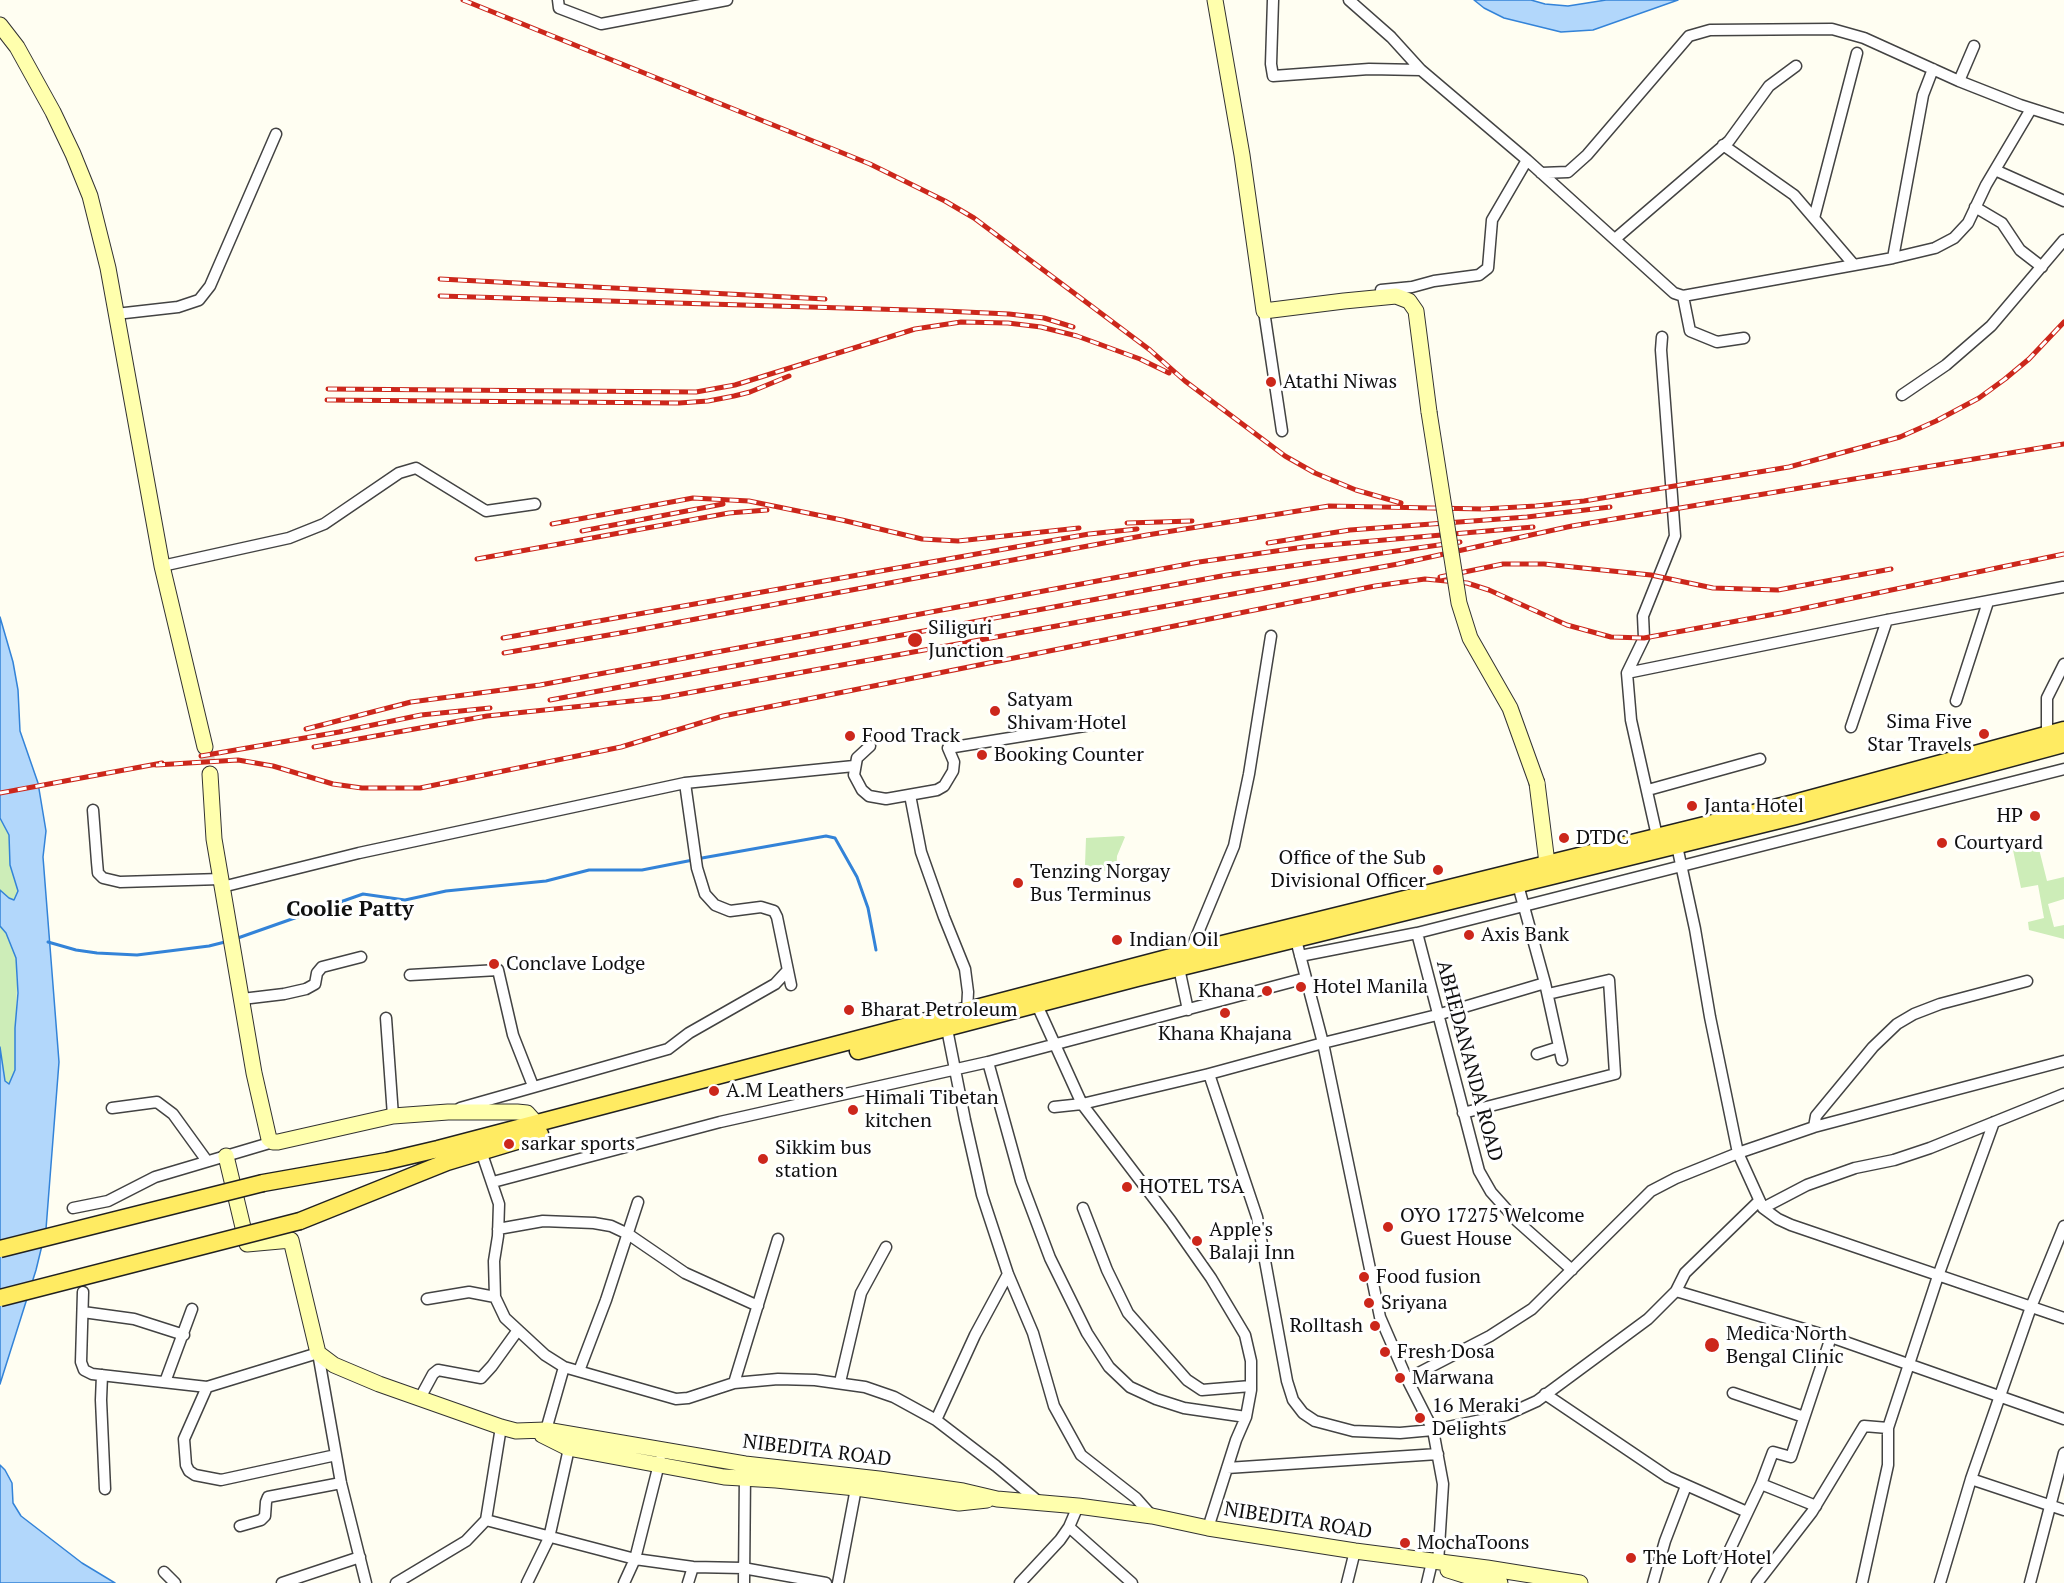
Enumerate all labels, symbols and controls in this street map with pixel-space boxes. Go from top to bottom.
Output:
place label: Atathi Niwas [1283,370,1397,394]
marker: Atathi Niwas [1264,375,1278,389]
place label: Siliguri Junction [928,616,1004,663]
marker: Siliguri Junction [906,631,924,649]
place label: Satyam Shivam Hotel [1007,688,1127,735]
marker: Satyam Shivam Hotel [988,704,1002,718]
place label: Sima Five Star Travels [1867,710,1972,757]
place label: Food Track [862,724,960,748]
marker: Sima Five Star Travels [1977,727,1991,741]
marker: Food Track [843,729,857,743]
place label: Booking Counter [994,743,1144,767]
marker: Booking Counter [975,748,989,762]
place label: Janta Hotel [1704,794,1804,818]
marker: Janta Hotel [1685,799,1699,813]
place label: HP [1997,804,2023,828]
marker: HP [2028,809,2042,823]
place label: DTDC [1576,826,1629,850]
marker: DTDC [1557,831,1571,845]
place label: Courtyard [1954,831,2043,855]
marker: Courtyard [1935,836,1949,850]
place label: Office of the Sub Divisional Officer [1271,846,1426,893]
place label: Tenzing Norgay Bus Terminus [1030,860,1170,907]
marker: Office of the Sub Divisional Officer [1431,863,1445,877]
marker: Tenzing Norgay Bus Terminus [1011,876,1025,890]
district label: Coolie Patty [286,897,414,923]
place label: Axis Bank [1481,923,1569,947]
place label: Indian Oil [1129,928,1219,952]
marker: Axis Bank [1462,928,1476,942]
marker: Indian Oil [1110,933,1124,947]
place label: Conclave Lodge [506,952,645,976]
marker: Conclave Lodge [487,957,501,971]
street label: ABHEDANANDA ROAD [1431,958,1507,1164]
place label: Hotel Manila [1313,975,1428,999]
place label: Khana [1198,979,1255,1003]
marker: Hotel Manila [1294,980,1308,994]
marker: Khana [1260,984,1274,998]
place label: Bharat Petroleum [861,998,1018,1022]
marker: Bharat Petroleum [842,1003,856,1017]
marker: Khana Khajana [1218,1006,1232,1020]
place label: Khana Khajana [1158,1022,1292,1046]
place label: A.M Leathers [726,1079,844,1103]
marker: A.M Leathers [707,1084,721,1098]
place label: Himali Tibetan kitchen [865,1086,999,1133]
marker: Himali Tibetan kitchen [846,1103,860,1117]
place label: sarkar sports [521,1132,635,1156]
place label: Sikkim bus station [775,1136,872,1183]
marker: sarkar sports [502,1137,516,1151]
marker: Sikkim bus station [756,1152,770,1166]
place label: HOTEL TSA [1139,1175,1244,1199]
marker: HOTEL TSA [1120,1180,1134,1194]
place label: OYO 17275 Welcome Guest House [1400,1204,1585,1251]
place label: Apple's Balaji Inn [1209,1218,1295,1265]
marker: OYO 17275 Welcome Guest House [1381,1220,1395,1234]
marker: Apple's Balaji Inn [1190,1234,1204,1248]
place label: Food fusion [1376,1265,1481,1289]
marker: Food fusion [1357,1270,1371,1284]
place label: Sriyana [1381,1291,1448,1315]
marker: Sriyana [1362,1296,1376,1310]
place label: Rolltash [1290,1314,1363,1338]
marker: Rolltash [1368,1319,1382,1333]
place label: Medica North Bengal Clinic [1726,1322,1847,1369]
marker: Medica North Bengal Clinic [1703,1336,1721,1354]
place label: Fresh Dosa [1397,1340,1495,1364]
marker: Fresh Dosa [1378,1345,1392,1359]
place label: Marwana [1412,1366,1494,1390]
marker: Marwana [1393,1371,1407,1385]
place label: 16 Meraki Delights [1432,1394,1520,1441]
marker: 16 Meraki Delights [1413,1411,1427,1425]
street label: NIBEDITA ROAD [741,1430,893,1472]
street label: NIBEDITA ROAD [1222,1497,1374,1545]
place label: MochaToons [1417,1531,1529,1555]
marker: MochaToons [1398,1536,1412,1550]
place label: The Loft Hotel [1643,1546,1772,1570]
marker: The Loft Hotel [1624,1551,1638,1565]

